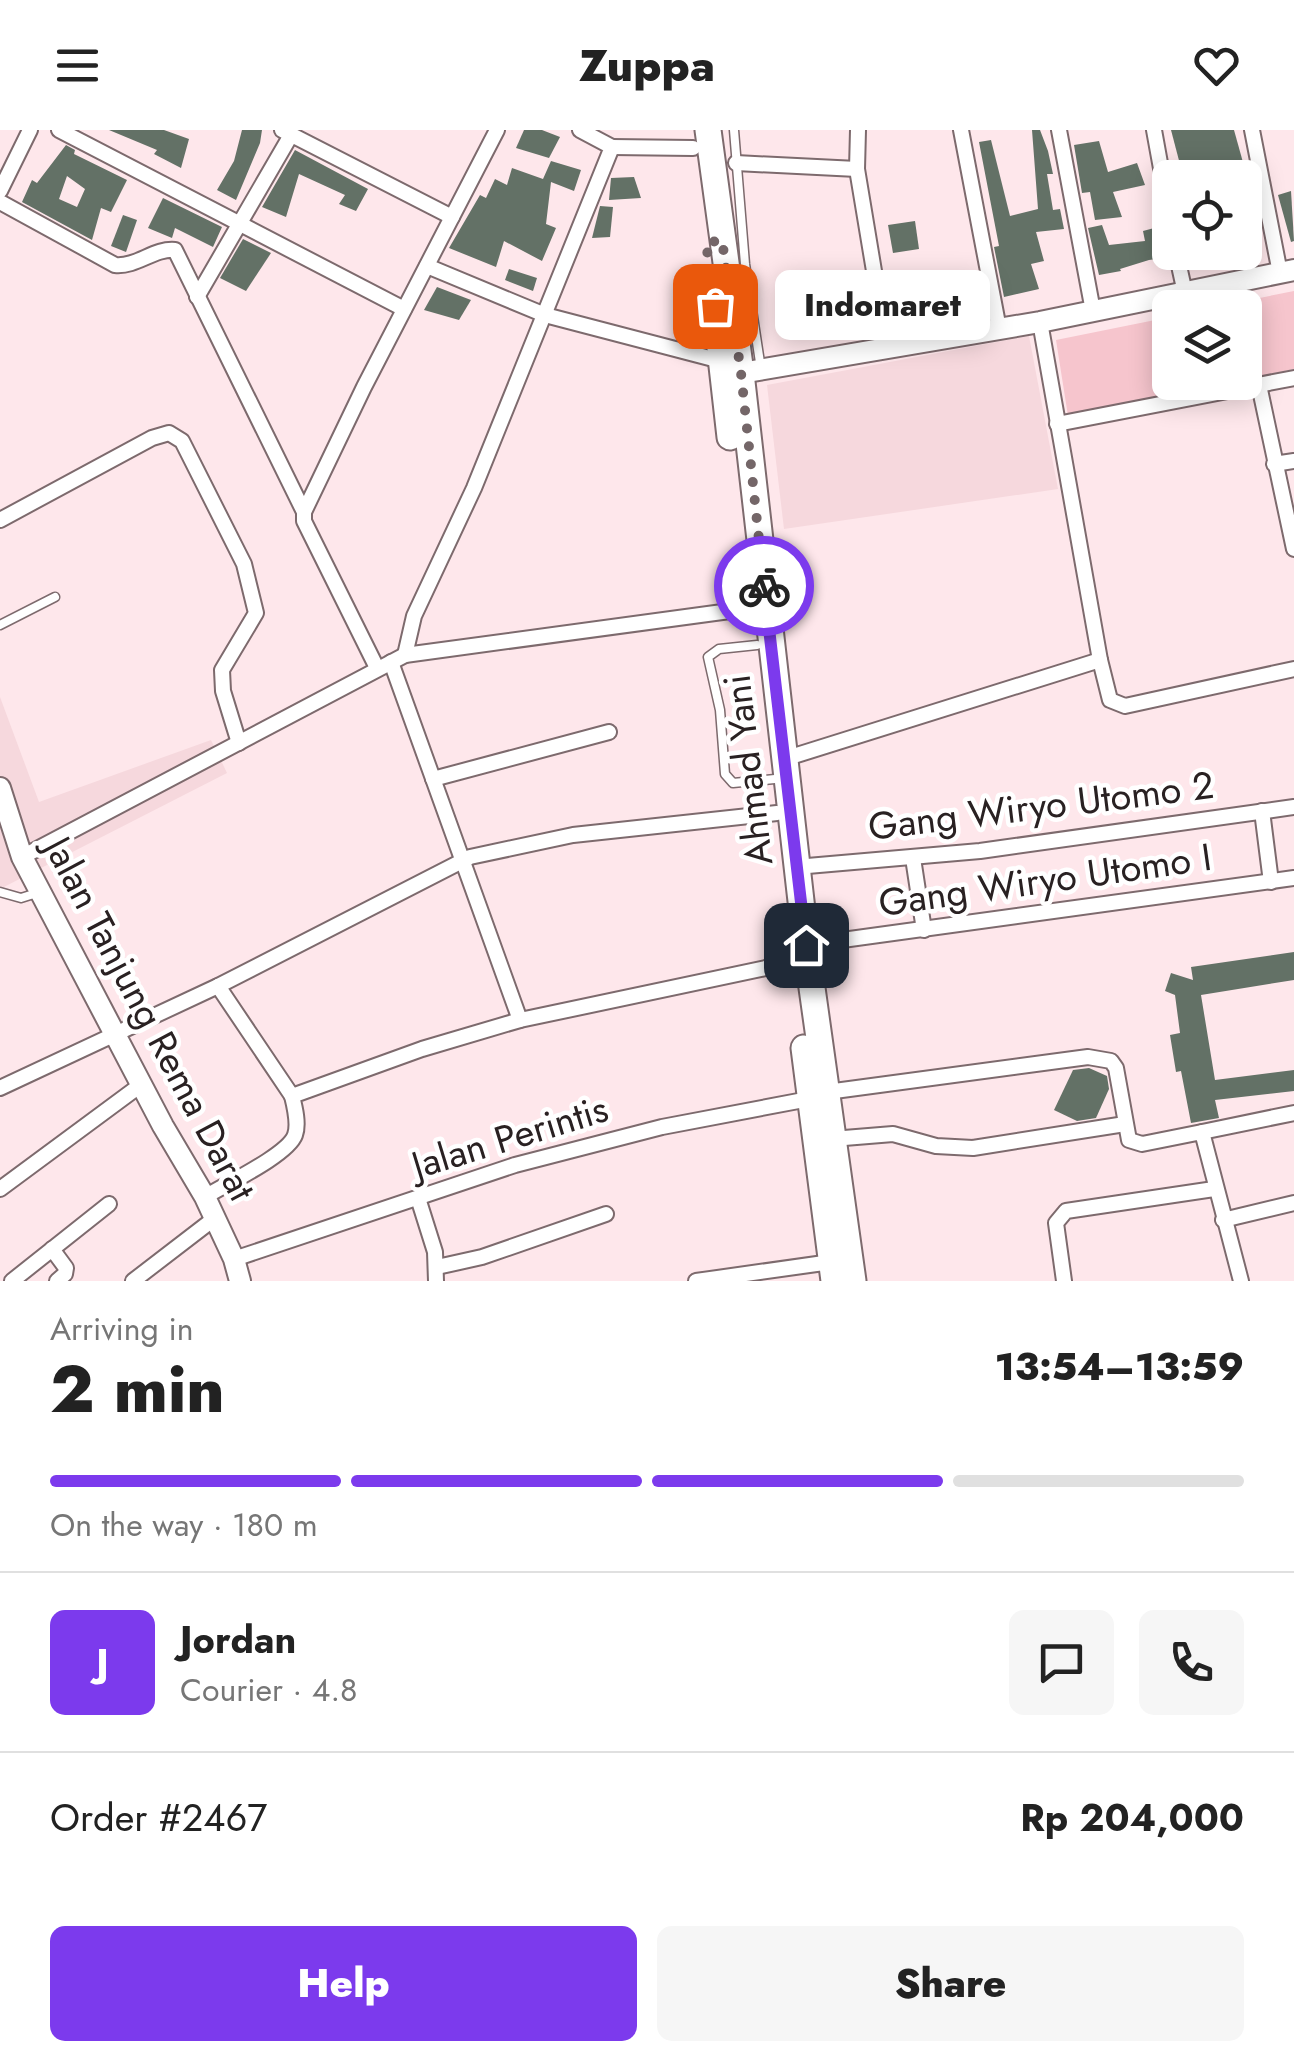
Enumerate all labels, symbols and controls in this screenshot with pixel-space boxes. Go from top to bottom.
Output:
text: Zuppa [579,33,715,98]
icon: menu [50,38,105,93]
icon: heart [1189,38,1244,93]
map controls [1152,160,1262,400]
button: locate [1152,160,1262,270]
pin [673,264,758,349]
callout: Indomaret [775,271,990,341]
icon: bag [688,279,743,334]
text: Indomaret [804,282,961,328]
button: layers [1152,290,1262,400]
courier [714,536,814,636]
icon: bike [737,559,792,614]
street label: Ahmad Yani [709,672,786,869]
street label: Gang Wiryo Utomo 2 [865,757,1217,854]
street label: Jalan Tanjung Rema Darat [29,823,270,1210]
street label: Gang Wiryo Utomo I [875,829,1215,930]
pin [764,903,849,988]
icon: home [779,918,834,973]
street label: Jalan Perintis [400,1081,615,1194]
text: Arriving in [50,1306,194,1352]
text: 13:54–13:59 [995,1339,1244,1394]
text: 2 min [50,1342,225,1436]
text: On the way · 180 m [50,1502,318,1548]
button: chat [1009,1610,1114,1715]
button: phone [1139,1610,1244,1715]
text: Jordan [180,1612,296,1667]
text: J [96,1635,109,1690]
text: Courier · 4.8 [180,1667,357,1713]
text: Order #2467 [50,1790,267,1845]
text: Rp 204,000 [1020,1790,1244,1845]
button: Help [50,1926,637,2041]
button: Share [657,1926,1244,2041]

